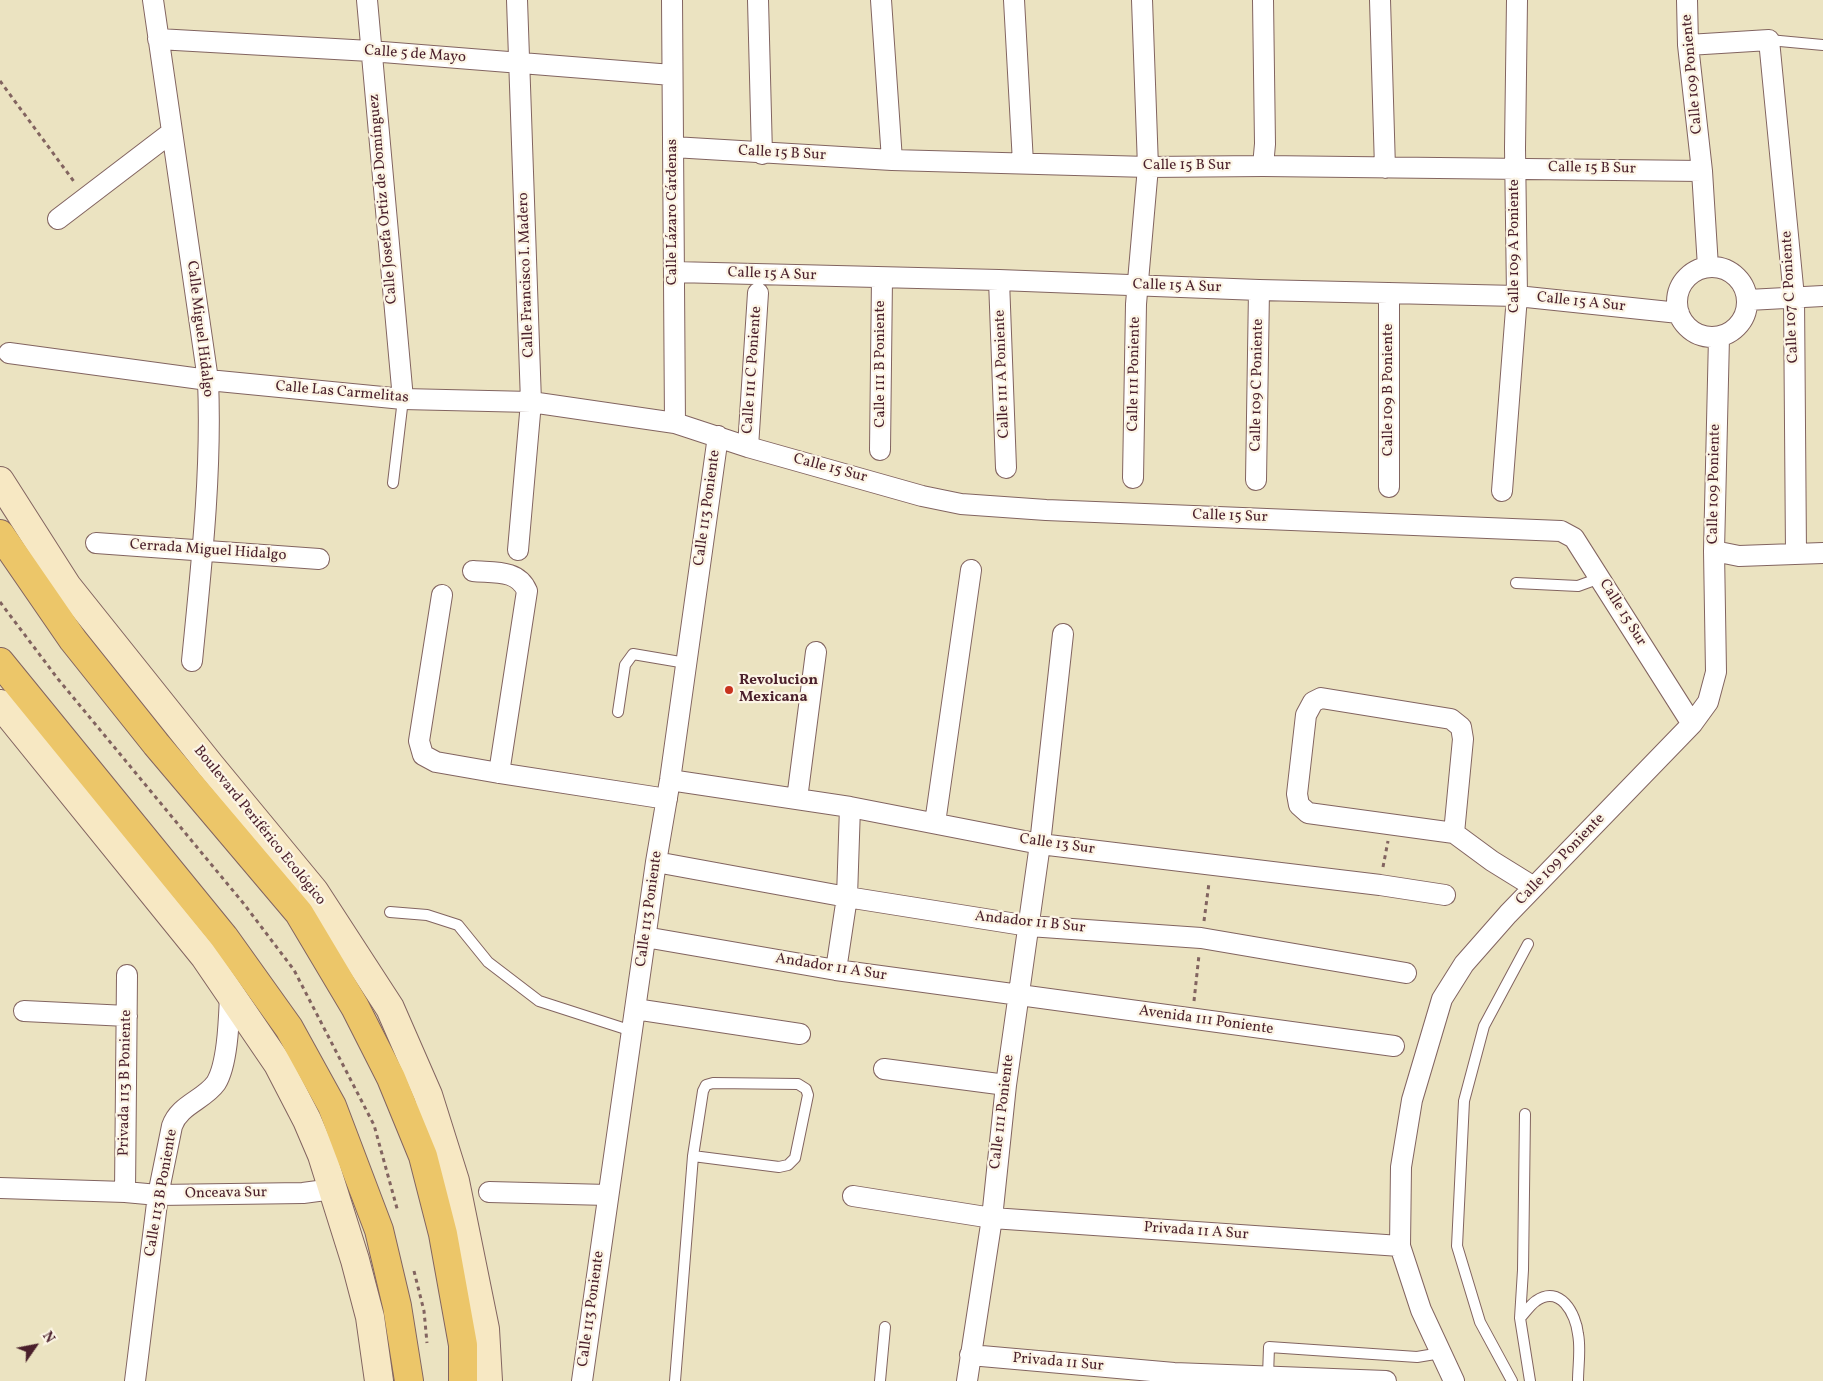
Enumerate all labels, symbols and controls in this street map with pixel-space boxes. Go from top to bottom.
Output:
street label: Calle 109 Poniente [1679,13,1707,135]
street label: Calle 5 de Mayo [363,42,467,68]
street label: Calle Josefa Ortiz de Domínguez [366,93,402,305]
street label: Calle Lázaro Cárdenas [664,139,682,285]
street label: Calle 15 B Sur [738,143,826,165]
street label: Calle 15 B Sur [1143,157,1231,175]
street label: Calle 15 B Sur [1548,159,1636,179]
street label: Calle 109 A Poniente [1506,179,1524,313]
street label: Calle Francisco I. Madero [515,192,539,358]
street label: Calle 107 C Poniente [1779,230,1803,364]
street label: Calle Miguel Hidalgo [182,260,216,398]
street label: Calle 15 A Sur [727,264,817,286]
street label: Calle 15 A Sur [1132,276,1222,298]
street label: Calle 15 A Sur [1536,289,1626,317]
street label: Calle 111 B Poniente [872,300,890,428]
street label: Calle 111 C Poniente [740,306,766,434]
street label: Calle 111 A Poniente [992,309,1014,439]
street label: Calle 111 Poniente [1125,316,1145,432]
street label: Calle 109 C Poniente [1248,318,1268,452]
street label: Calle 109 B Poniente [1380,324,1398,456]
street label: Calle Las Carmelitas [275,378,409,408]
street label: Calle 109 Poniente [1705,424,1725,544]
street label: Calle 113 Poniente [691,449,725,567]
street label: Calle 15 Sur [791,451,869,487]
street label: Calle 15 Sur [1192,507,1268,527]
street label: Cerrada Miguel Hidalgo [129,537,287,565]
street label: Calle 15 Sur [1594,576,1650,650]
place label: Revolucion Mexicana [739,672,818,707]
marker: Revolucion Mexicana [723,684,735,696]
street label: Boulevard Periférico Ecológico [189,743,329,909]
street label: Calle 109 Poniente [1513,810,1609,910]
street label: Calle 13 Sur [1018,831,1096,859]
street label: Calle 113 Poniente [633,850,667,968]
street label: Andador 11 B Sur [974,908,1086,938]
street label: Andador 11 A Sur [774,950,888,986]
street label: Avenida 111 Poniente [1138,1003,1274,1039]
street label: Privada 113 B Poniente [116,1010,136,1156]
street label: Calle 111 Poniente [987,1054,1019,1170]
street label: Calle 113 B Poniente [142,1128,182,1258]
street label: Onceava Sur [185,1184,267,1204]
street label: Privada 11 A Sur [1143,1219,1249,1245]
street label: Calle 113 Poniente [575,1250,609,1368]
north arrow [10,1321,60,1371]
text: N [37,1328,59,1347]
street label: Privada 11 Sur [1012,1350,1104,1376]

